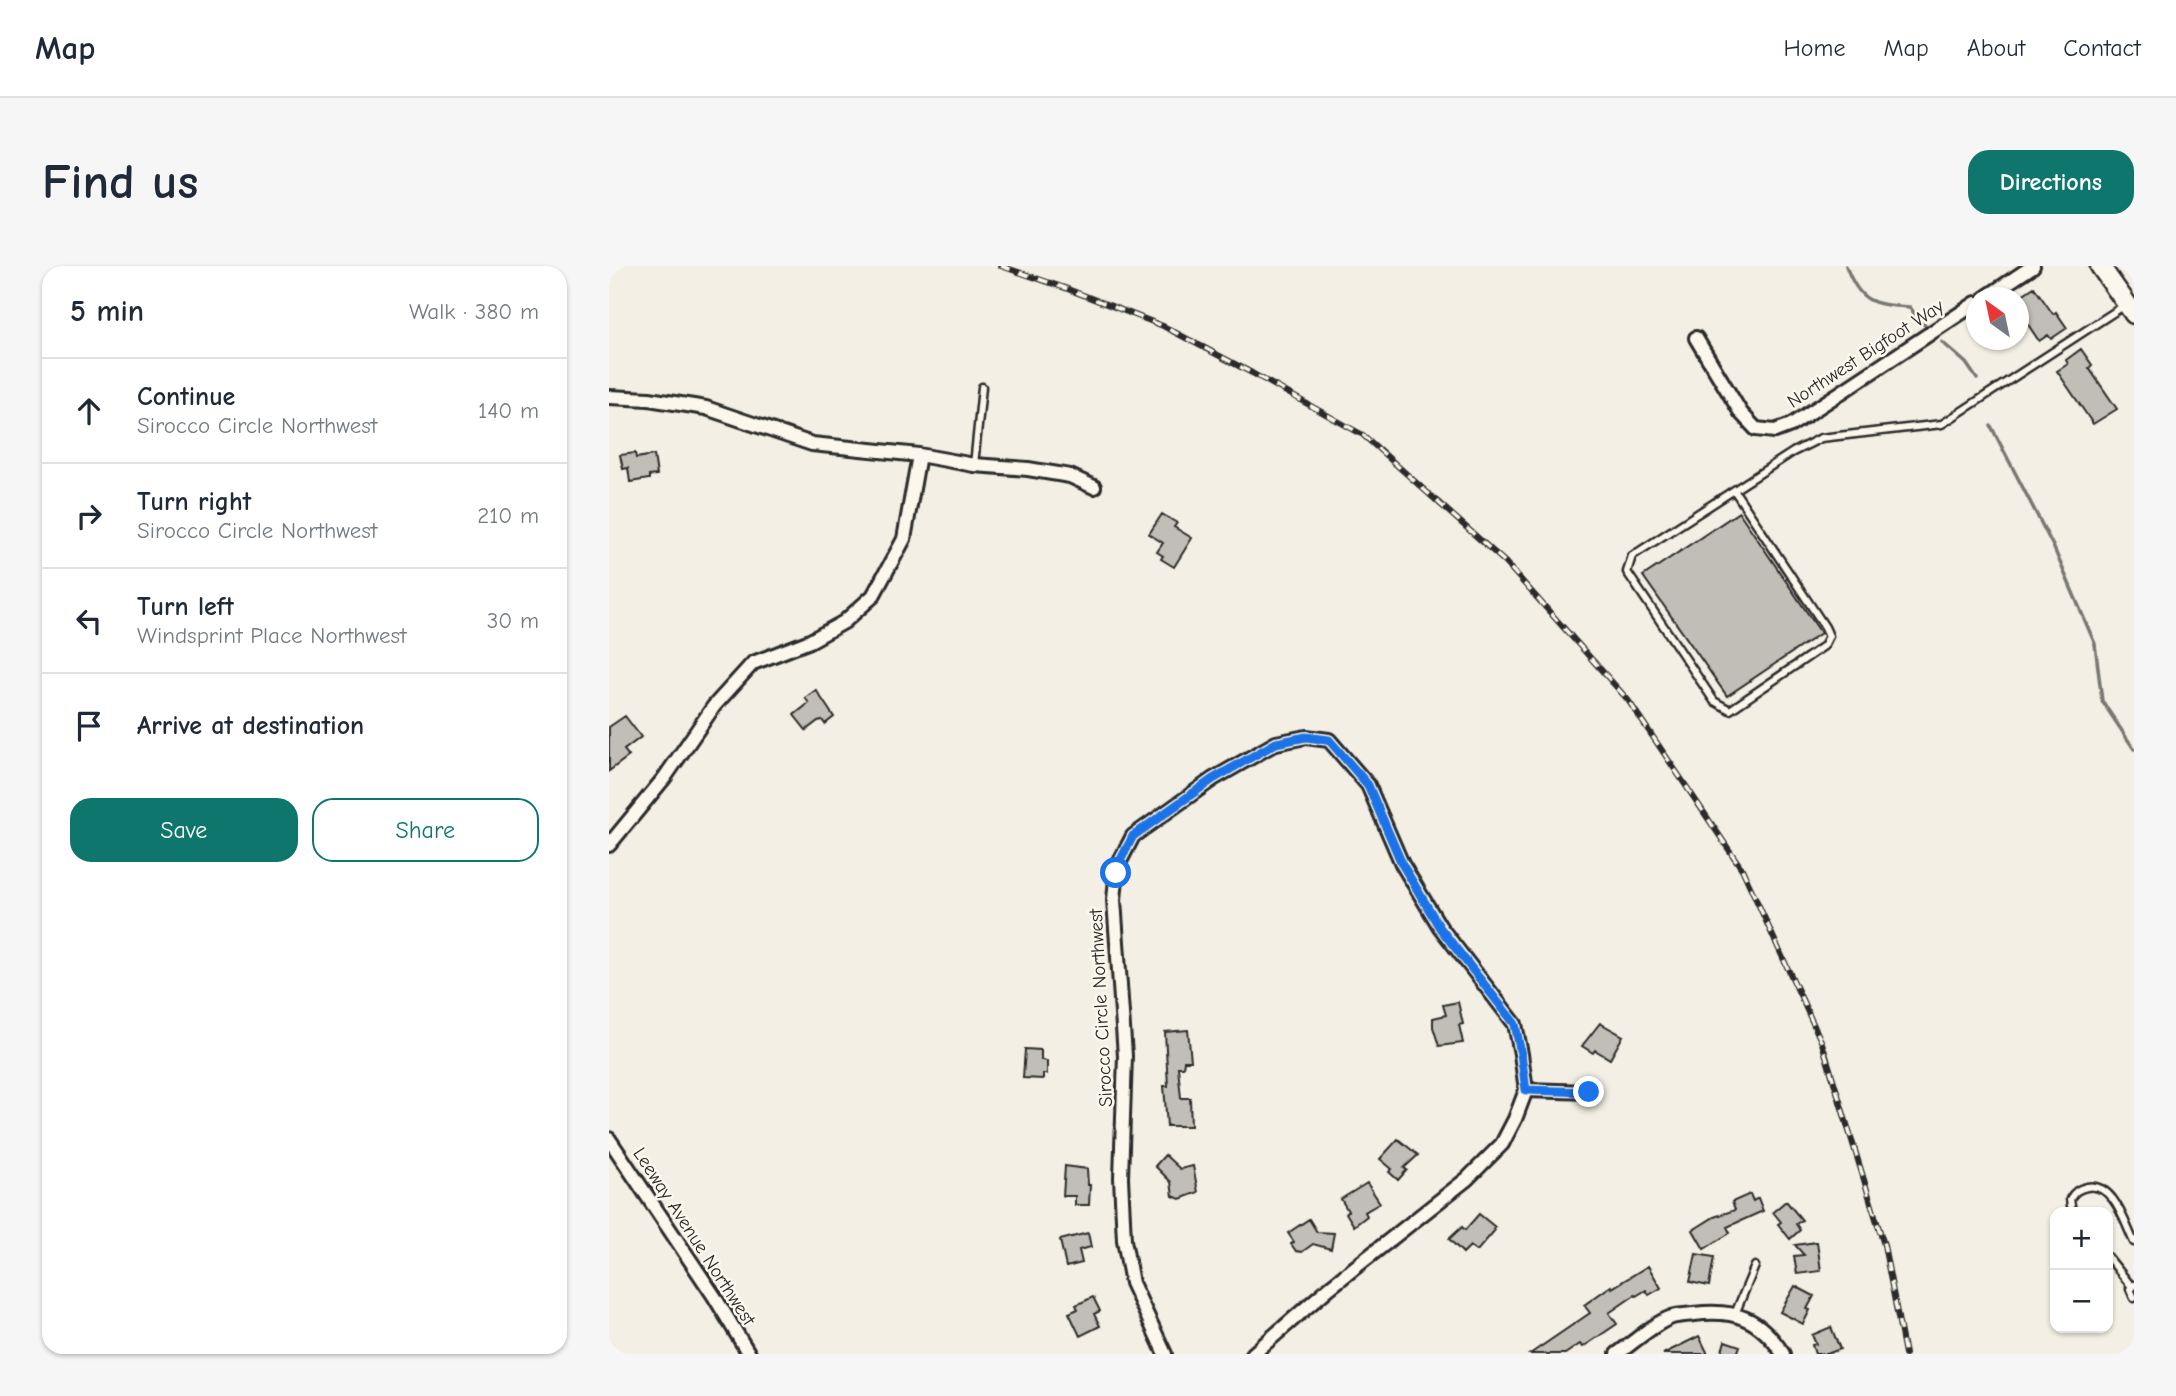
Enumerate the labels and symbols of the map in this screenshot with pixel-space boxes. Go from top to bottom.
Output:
north arrow [1966,287,2029,350]
street label: Northwest Bigfoot Way [1783,295,1948,413]
route start [1100,857,1131,888]
street label: Sirocco Circle Northwest [1085,908,1117,1108]
route end [1573,1076,1604,1107]
street label: Leeway Avenue Northwest [628,1143,760,1330]

